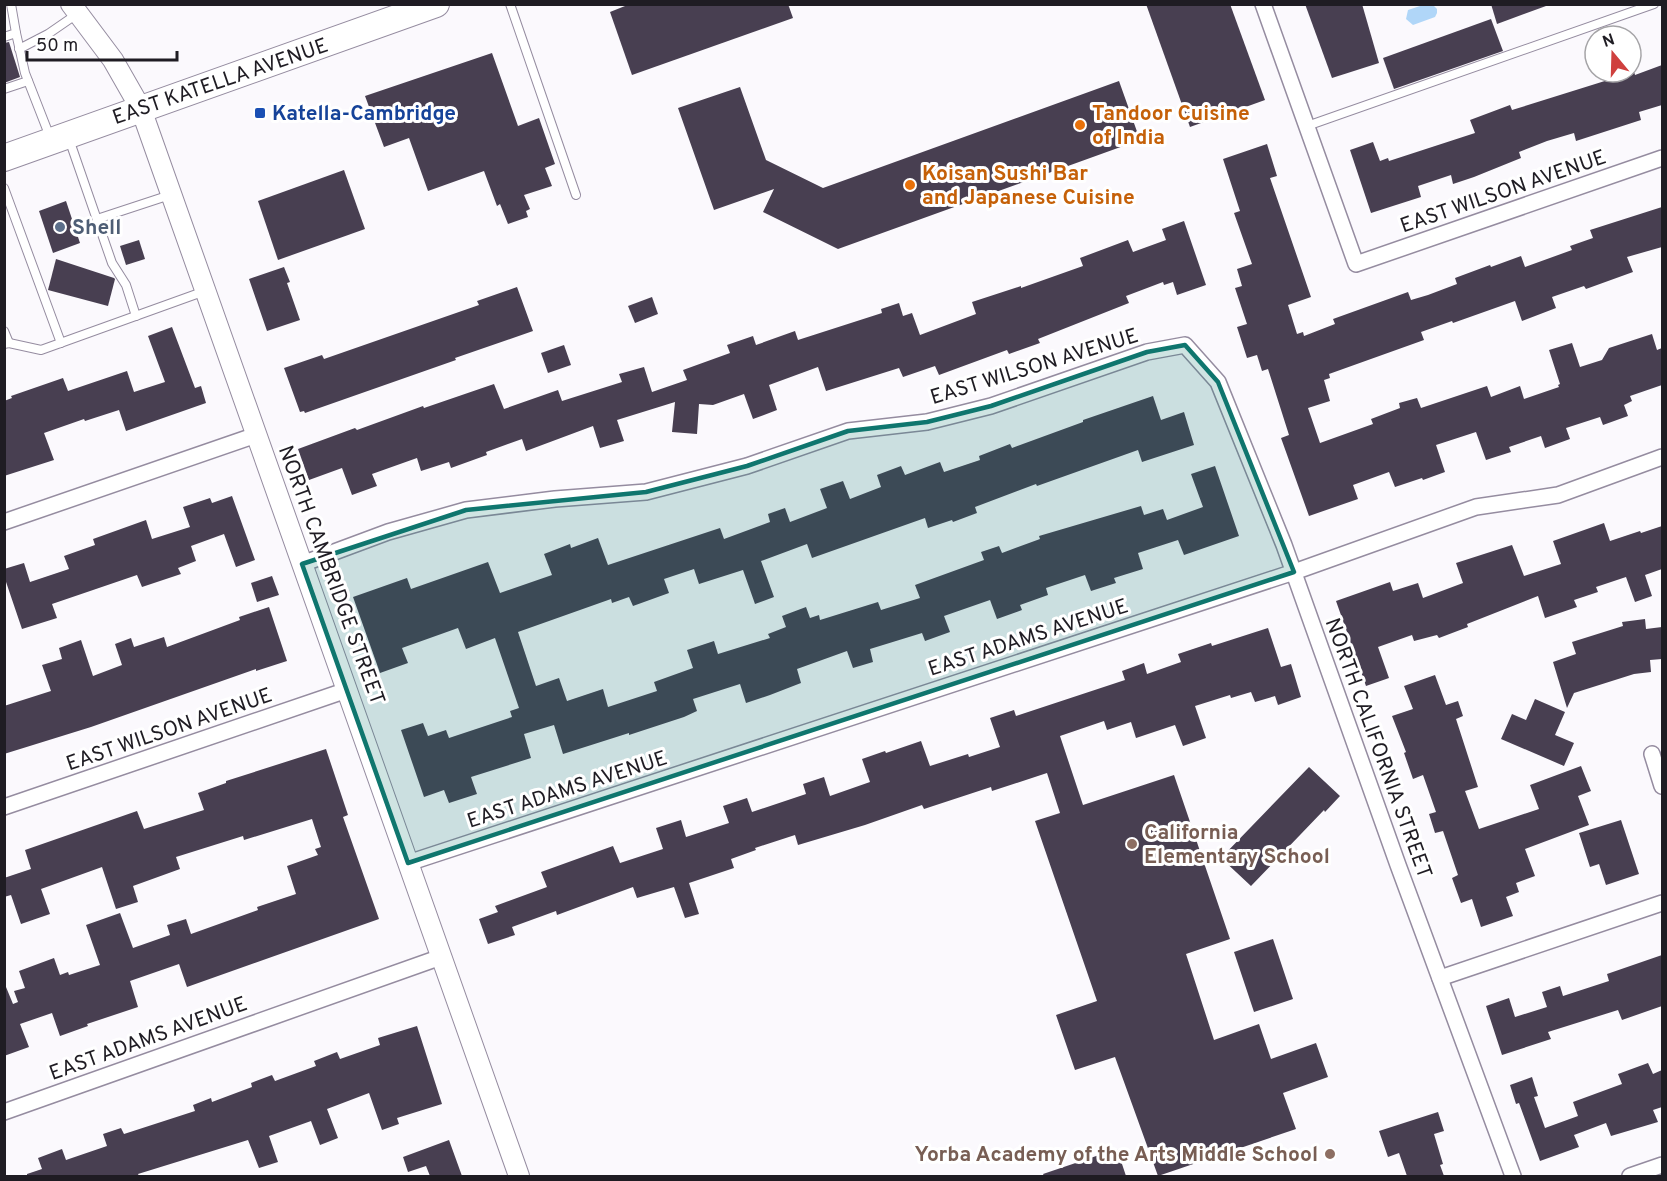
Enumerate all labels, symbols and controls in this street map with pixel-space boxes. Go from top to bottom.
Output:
scale bar [27,24,177,62]
north arrow [1583,24,1643,84]
text: N [1600,30,1617,53]
street label: EAST KATELLA AVENUE [109,33,332,132]
text: 50 m [36,35,78,58]
place label: Katella-Cambridge [272,101,456,128]
place label: Tandoor Cuisine of India [1092,101,1250,152]
marker: Katella-Cambridge [253,106,267,120]
marker: Tandoor Cuisine of India [1073,118,1087,132]
street label: EAST WILSON AVENUE [1397,144,1610,240]
place label: Koisan Sushi Bar and Japanese Cuisine [922,161,1135,212]
marker: Koisan Sushi Bar and Japanese Cuisine [903,178,917,192]
place label: Shell [72,215,121,242]
marker: Shell [53,220,67,234]
street label: EAST WILSON AVENUE [927,323,1142,412]
street label: NORTH CAMBRIDGE STREET [271,442,390,709]
street label: EAST ADAMS AVENUE [925,593,1132,684]
street label: NORTH CALIFORNIA STREET [1318,615,1437,882]
street label: EAST WILSON AVENUE [63,682,276,778]
street label: EAST ADAMS AVENUE [464,745,671,836]
place label: California Elementary School [1144,820,1330,871]
marker: California Elementary School [1125,837,1139,851]
street label: EAST ADAMS AVENUE [46,991,251,1088]
place label: Yorba Academy of the Arts Middle School [914,1142,1318,1169]
marker: Yorba Academy of the Arts Middle School [1323,1147,1337,1161]

